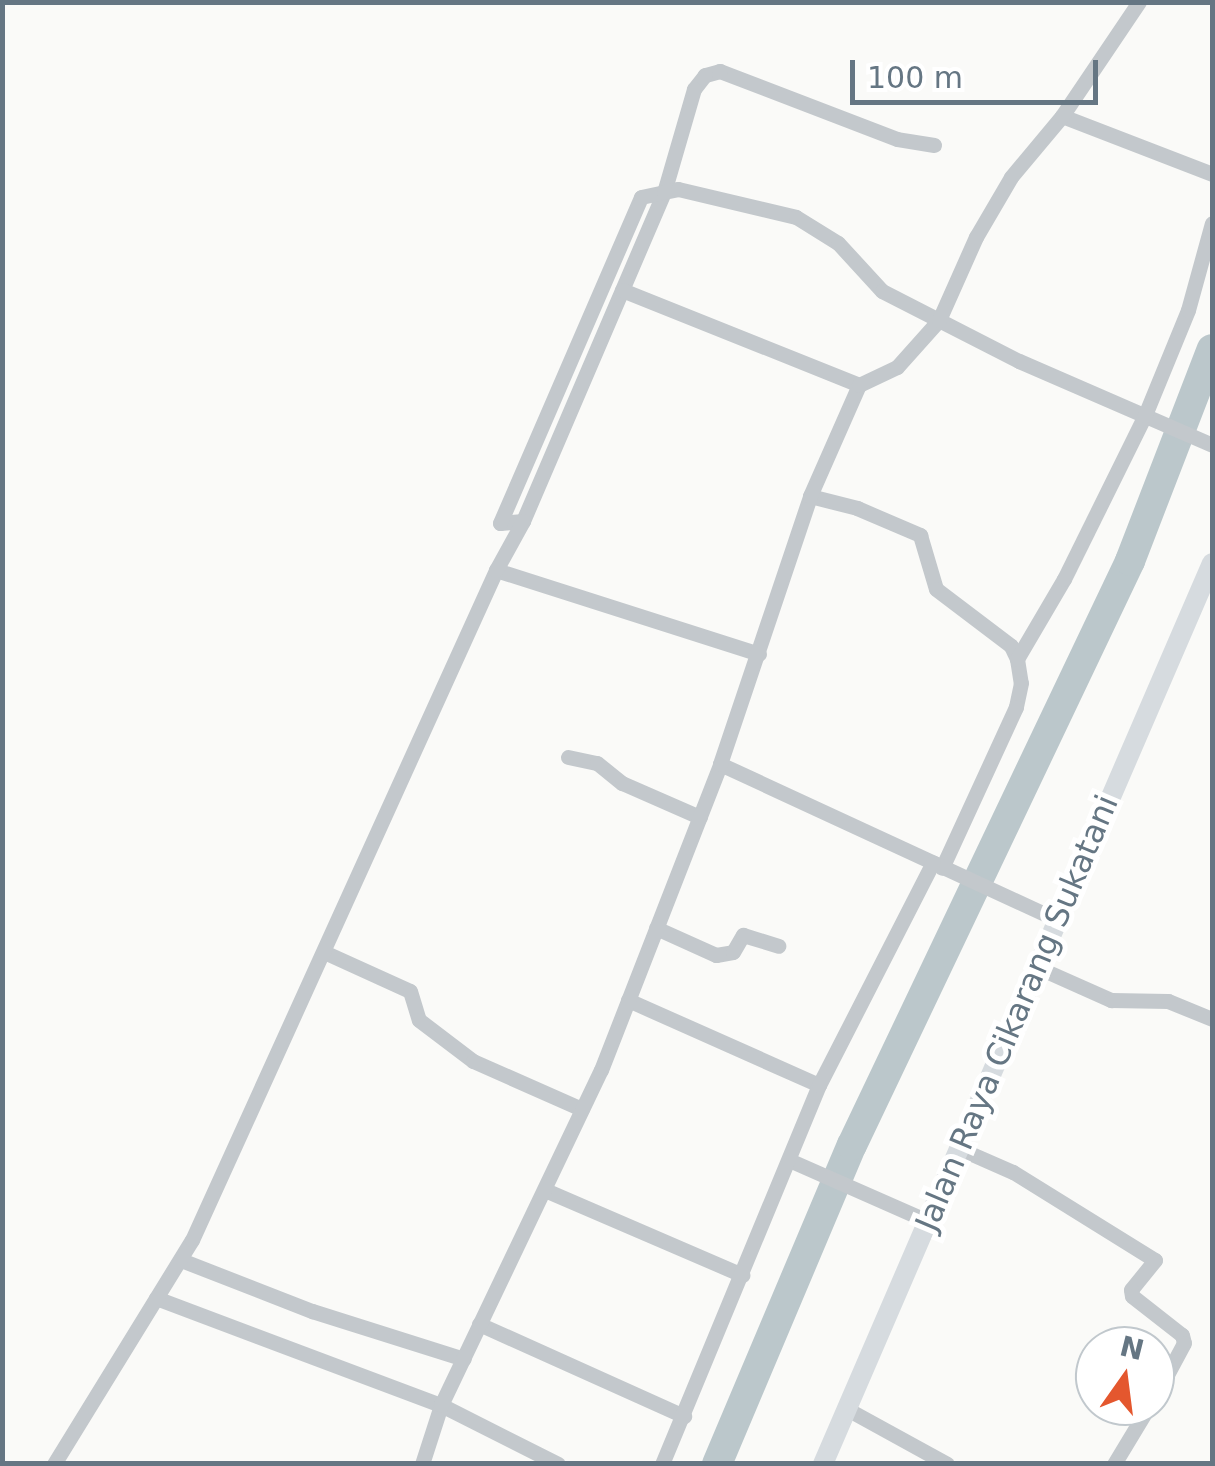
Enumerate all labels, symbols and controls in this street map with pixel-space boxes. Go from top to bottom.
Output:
scale bar [855,40,1102,102]
text: 100 m [867,60,963,95]
street label: Jalan Raya Cikarang Sukatani [908,789,1126,1237]
north arrow [1075,1326,1175,1426]
text: N [1117,1330,1147,1367]

